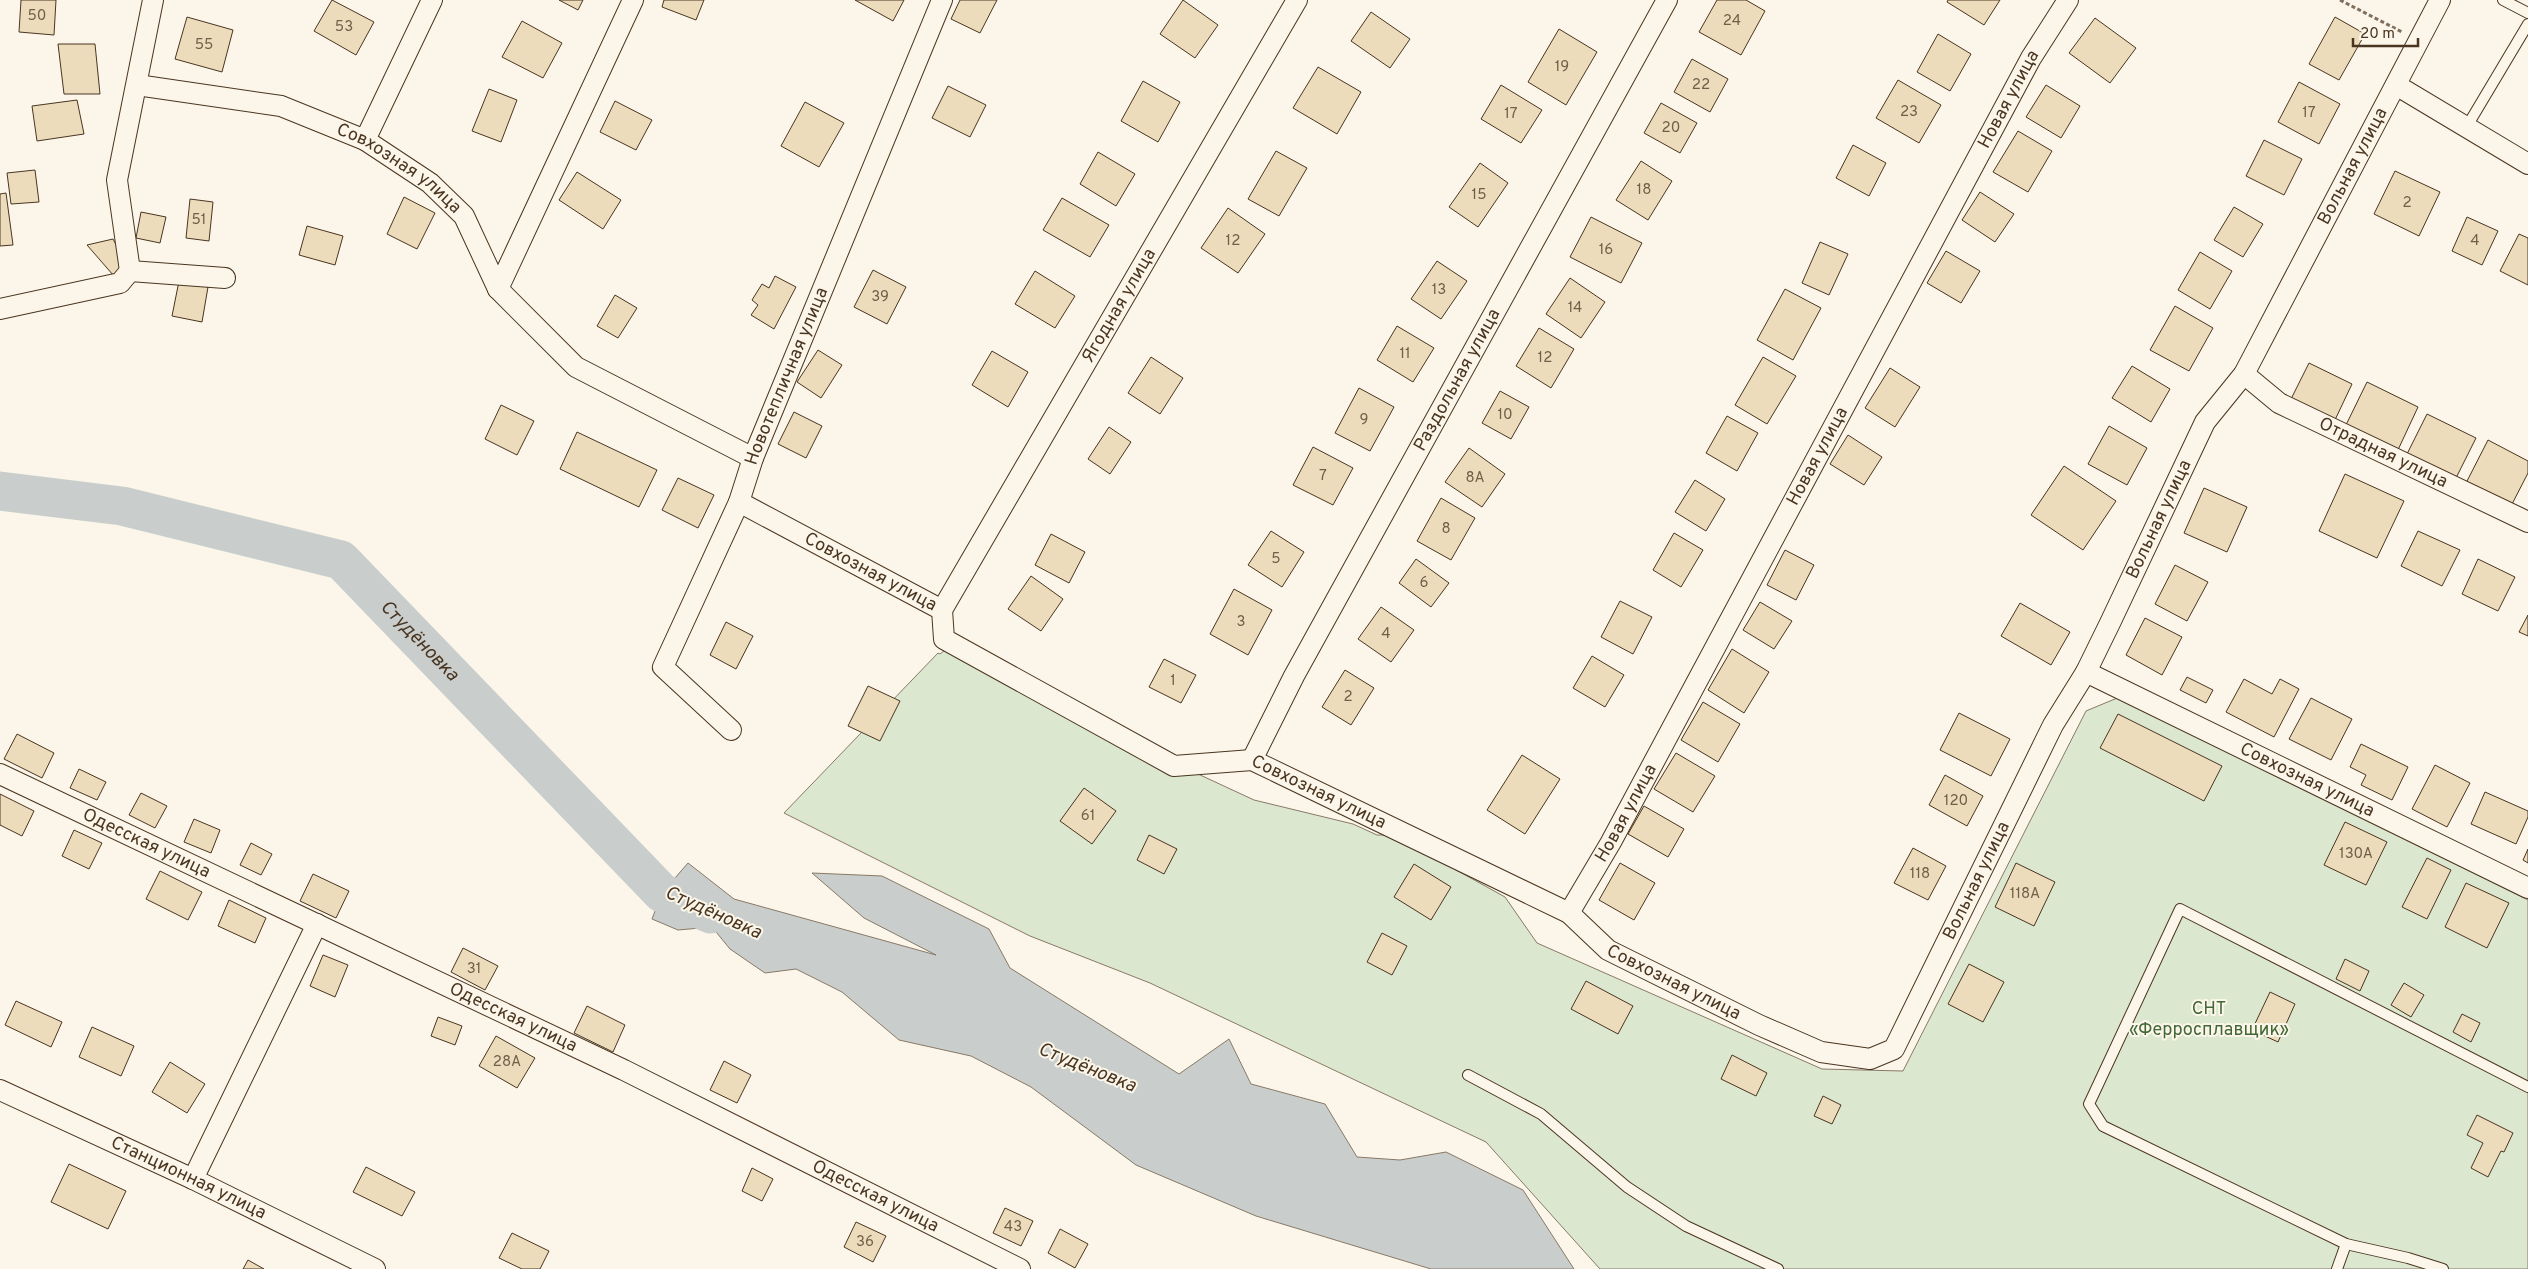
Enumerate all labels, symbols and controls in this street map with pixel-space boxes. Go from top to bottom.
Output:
house number: 50 [28,7,46,26]
house number: 24 [1723,12,1741,31]
scale bar [2353,15,2418,47]
house number: 53 [335,18,353,37]
text: 20 m [2360,25,2395,44]
house number: 55 [195,36,213,55]
street label: Новая улица [1973,46,2045,153]
house number: 19 [1555,58,1569,77]
house number: 22 [1692,76,1710,95]
house number: 23 [1900,103,1918,122]
house number: 17 [2302,104,2316,123]
street label: Вольная улица [2313,104,2393,229]
house number: 17 [1504,105,1518,124]
street label: Совхозная улица [333,118,466,219]
house number: 20 [1662,119,1680,138]
house number: 18 [1637,181,1651,200]
house number: 15 [1472,186,1486,205]
house number: 2 [2402,194,2412,213]
house number: 51 [192,211,206,230]
house number: 12 [1226,232,1240,251]
house number: 4 [2470,232,2480,251]
house number: 16 [1599,241,1613,260]
street label: Ягодная улица [1077,244,1161,367]
house number: 13 [1432,281,1446,300]
street label: Новотепличная улица [740,284,834,468]
house number: 39 [871,288,889,307]
house number: 14 [1568,299,1582,318]
street label: Раздольная улица [1409,305,1506,455]
house number: 11 [1399,345,1411,364]
house number: 12 [1538,349,1552,368]
street label: Новая улица [1782,403,1853,510]
house number: 10 [1497,406,1513,425]
house number: 9 [1360,411,1368,430]
street label: Отрадная улица [2315,412,2451,493]
street label: Вольная улица [2121,456,2197,583]
house number: 7 [1319,467,1327,486]
house number: 8А [1465,469,1485,488]
house number: 8 [1441,520,1451,539]
street label: Совхозная улица [800,527,941,617]
house number: 5 [1271,550,1281,569]
house number: 6 [1420,574,1429,593]
water label: Студёновка [374,595,464,687]
house number: 3 [1236,613,1246,632]
house number: 4 [1381,625,1391,644]
house number: 1 [1170,672,1176,691]
house number: 2 [1343,688,1353,707]
street label: Совхозная улица [2236,737,2378,823]
street label: Совхозная улица [1247,750,1390,835]
street label: Новая улица [1590,760,1662,867]
house number: 120 [1944,792,1968,811]
street label: Одесская улица [79,803,214,884]
house number: 61 [1081,807,1095,826]
street label: Вольная улица [1938,818,2015,944]
house number: 130А [2339,845,2373,864]
house number: 118 [1910,865,1930,884]
water label: Студёновка [661,881,765,945]
house number: 118А [2010,885,2040,904]
street label: Совхозная улица [1603,940,1745,1026]
house number: 31 [467,960,481,979]
street label: Одесская улица [445,977,581,1058]
park label: СНТ «Ферросплавщик» [2129,998,2289,1042]
water label: Студёновка [1034,1037,1140,1099]
house number: 28А [493,1053,521,1072]
street label: Станционная улица [107,1131,270,1225]
street label: Одесская улица [808,1155,943,1238]
house number: 43 [1004,1218,1022,1237]
house number: 36 [856,1233,874,1252]

